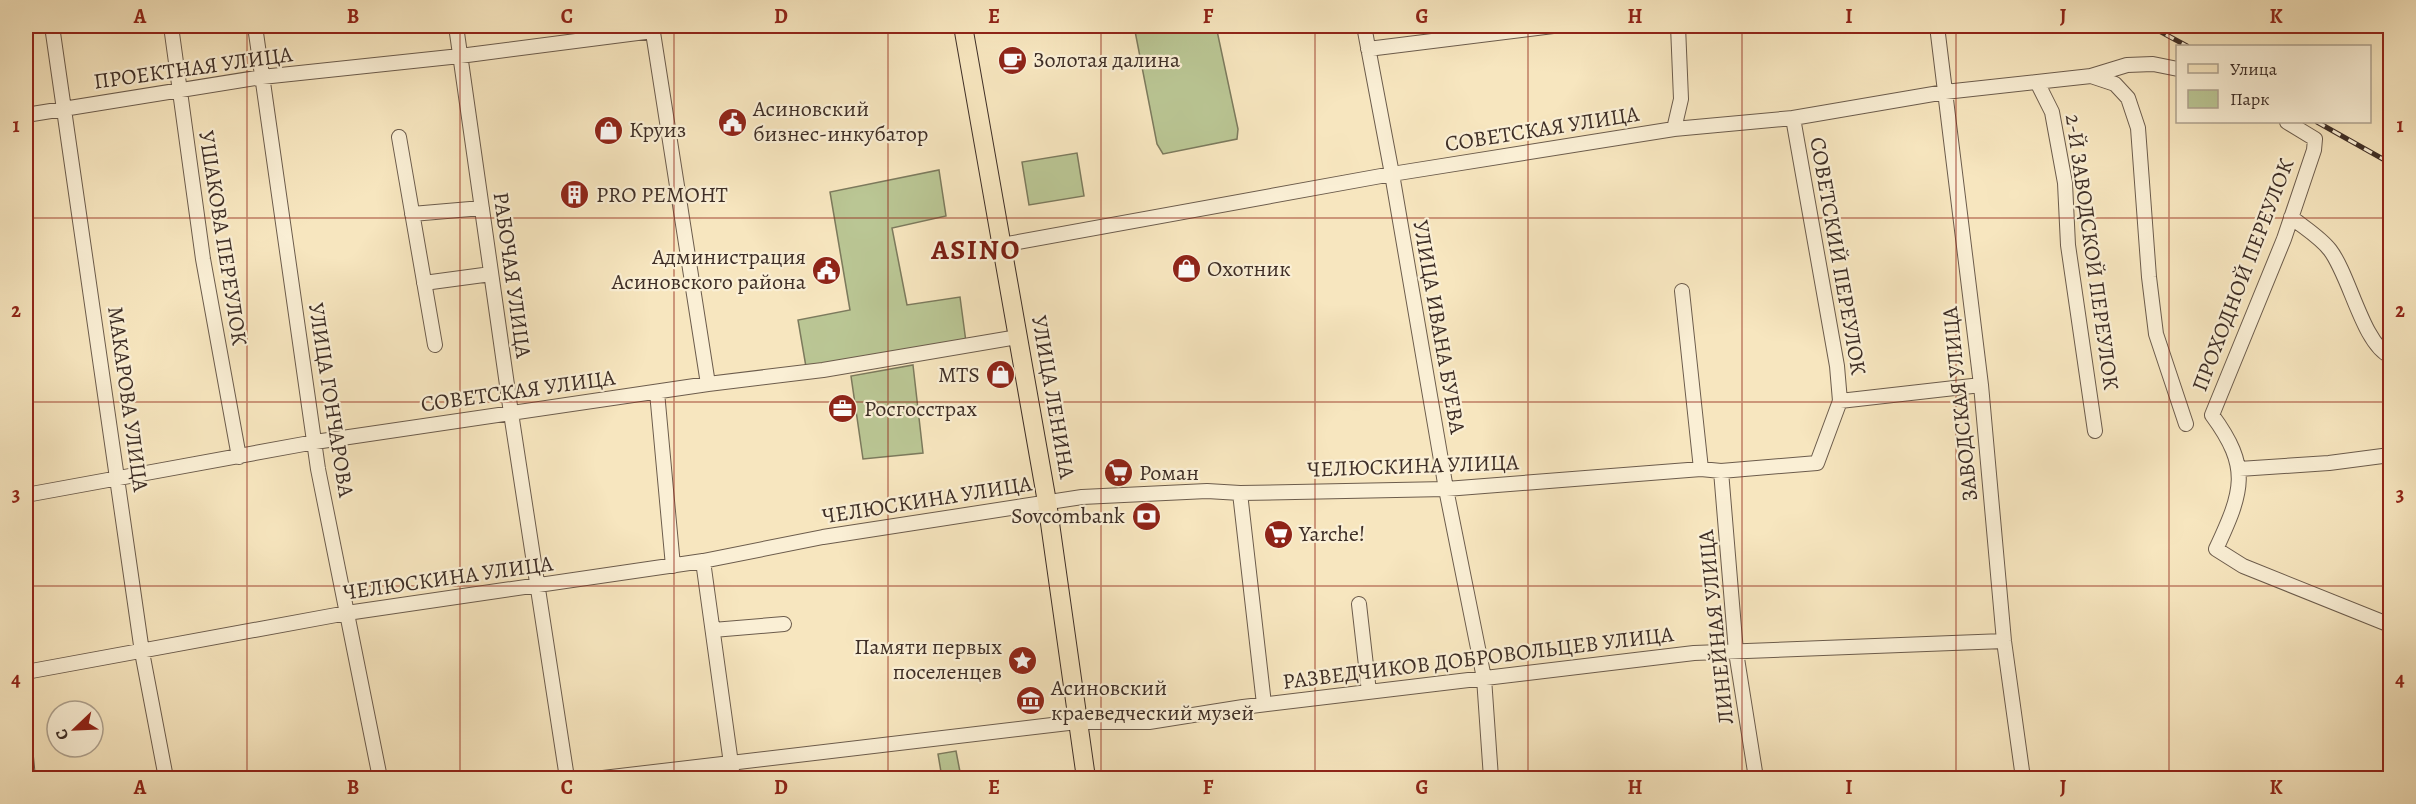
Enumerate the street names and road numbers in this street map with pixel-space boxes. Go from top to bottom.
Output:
street label: ПРОЕКТНАЯ УЛИЦА [92,39,295,97]
street label: СОВЕТСКАЯ УЛИЦА [1443,99,1642,159]
street label: 2-Й ЗАВОДСКОЙ ПЕРЕУЛОК [2058,112,2126,392]
street label: УШАКОВА ПЕРЕУЛОК [191,128,255,348]
street label: СОВЕТСКИЙ ПЕРЕУЛОК [1802,135,1874,377]
street label: ПРОХОДНОЙ ПЕРЕУЛОК [2185,154,2301,396]
street label: РАБОЧАЯ УЛИЦА [485,190,539,361]
street label: УЛИЦА ИВАНА БУЕВА [1405,218,1473,437]
street label: УЛИЦА ГОНЧАРОВА [301,301,361,501]
street label: МАКАРОВА УЛИЦА [100,304,156,495]
street label: ЗАВОДСКАЯ УЛИЦА [1935,304,1985,503]
street label: УЛИЦА ЛЕНИНА [1024,313,1082,482]
street label: СОВЕТСКАЯ УЛИЦА [419,362,618,419]
street label: ЧЕЛЮСКИНА УЛИЦА [1307,447,1520,485]
street label: ЧЕЛЮСКИНА УЛИЦА [820,468,1035,531]
street label: ЛИНЕЙНАЯ УЛИЦА [1691,527,1741,726]
street label: ЧЕЛЮСКИНА УЛИЦА [341,548,556,608]
street label: РАЗВЕДЧИКОВ ДОБРОВОЛЬЦЕВ УЛИЦА [1281,619,1676,697]

